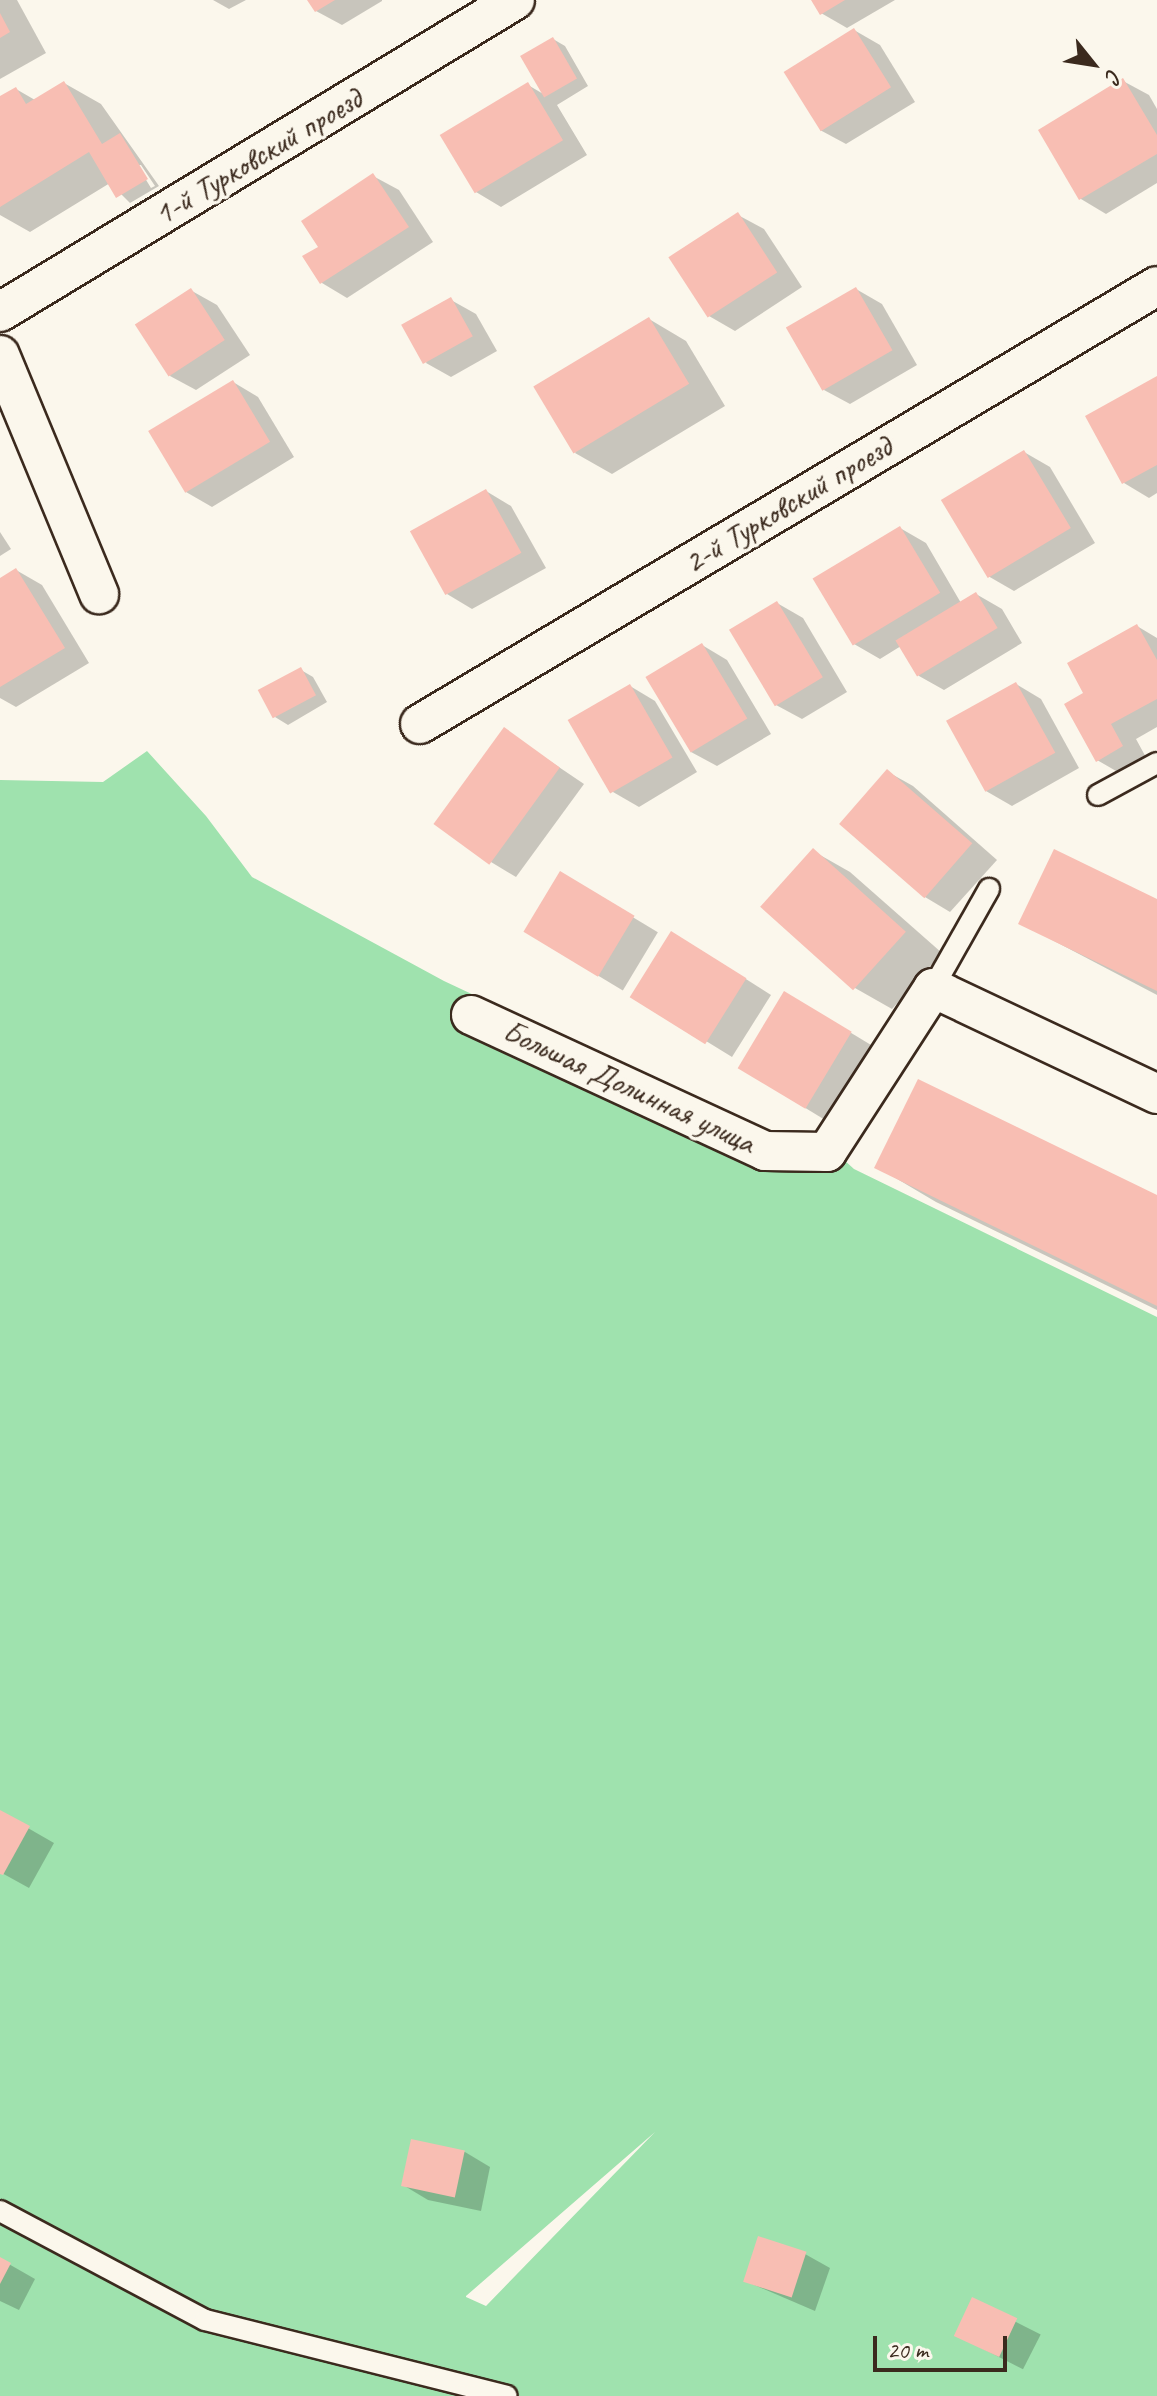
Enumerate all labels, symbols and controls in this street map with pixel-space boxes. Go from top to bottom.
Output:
north arrow [1053,24,1133,104]
text: С [1099,64,1129,88]
street label: 1-й Турковский проезд [147,80,369,234]
street label: 2-й Турковский проезд [677,428,899,582]
street label: Большая Долинная улица [496,1011,762,1163]
scale bar [877,2320,1011,2370]
text: 20 m [887,2335,928,2365]

